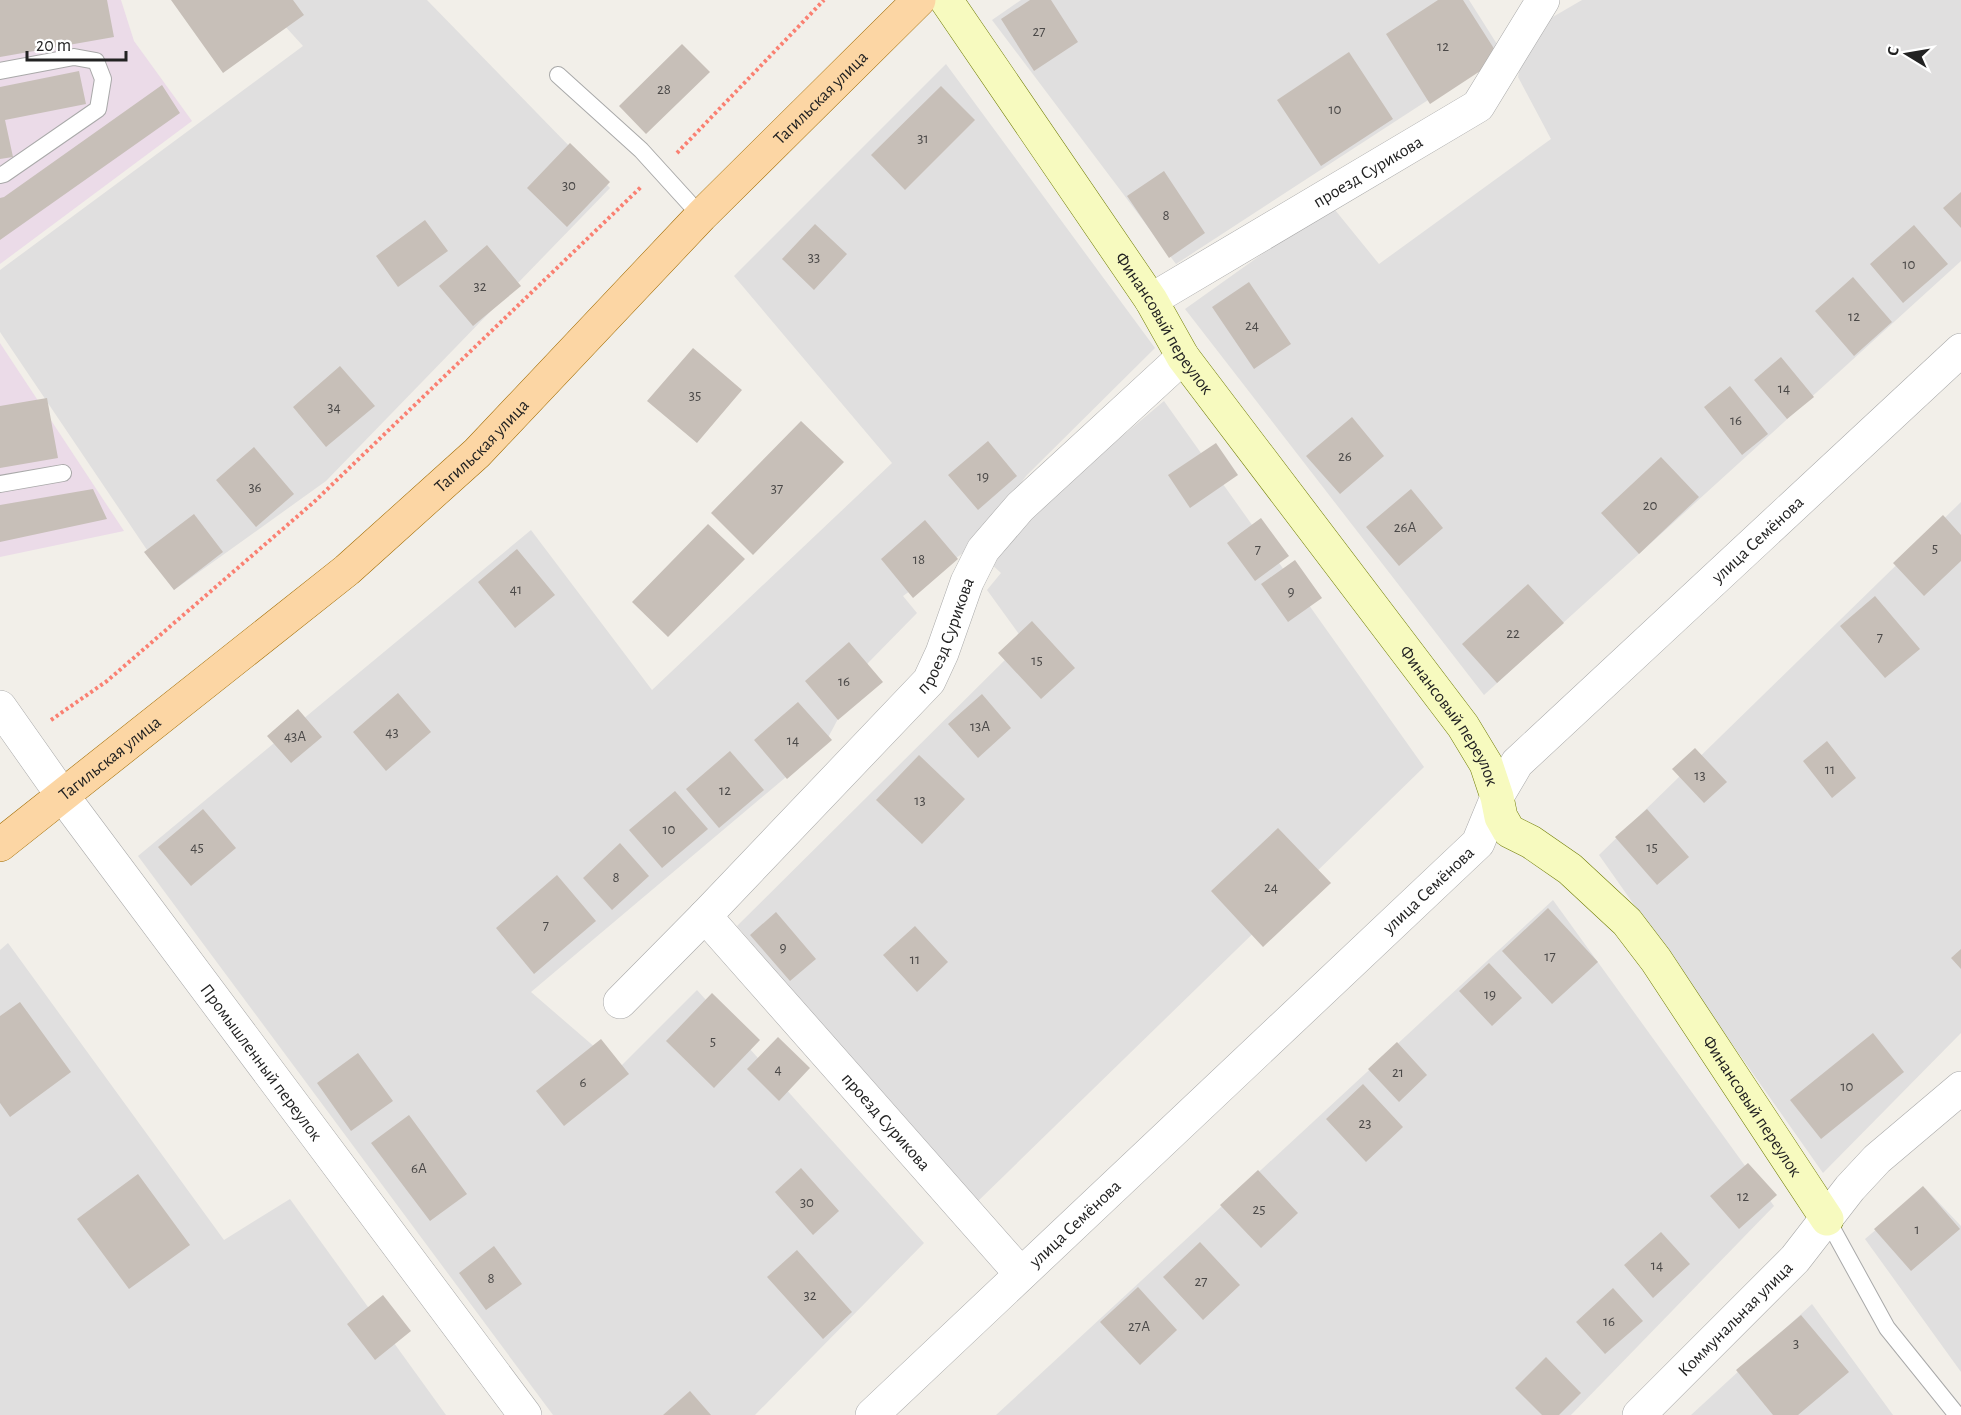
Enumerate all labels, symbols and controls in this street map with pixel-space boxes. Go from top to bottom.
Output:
scale bar [27,24,126,62]
house number: 27 [1032,24,1046,39]
north arrow [1877,24,1937,84]
text: 20 m [36,37,71,55]
house number: 12 [1437,39,1449,54]
text: С [1885,45,1902,57]
street label: Тагильская улица [771,48,872,148]
house number: 28 [657,82,671,97]
house number: 10 [1328,102,1342,117]
house number: 31 [917,131,929,146]
street label: проезд Сурикова [1310,133,1426,212]
house number: 30 [562,178,576,193]
house number: 8 [1162,208,1170,223]
street label: Финансовый переулок [1111,249,1216,399]
house number: 33 [808,250,820,265]
house number: 10 [1902,257,1916,272]
house number: 32 [473,279,487,294]
house number: 12 [1848,309,1860,324]
house number: 24 [1245,318,1259,333]
house number: 14 [1778,381,1790,396]
house number: 35 [689,388,701,403]
street label: Тагильская улица [432,396,533,496]
house number: 34 [327,400,341,415]
house number: 16 [1730,413,1742,428]
house number: 26 [1338,449,1352,464]
house number: 19 [977,469,989,484]
house number: 36 [248,480,262,495]
house number: 37 [771,481,783,496]
street label: улица Семёнова [1708,493,1808,587]
house number: 20 [1643,498,1657,513]
house number: 26А [1394,520,1417,535]
house number: 5 [1932,541,1938,556]
house number: 7 [1255,542,1261,557]
house number: 18 [913,552,925,567]
street label: проезд Сурикова [914,575,978,698]
house number: 41 [510,582,522,597]
house number: 9 [1287,584,1295,599]
house number: 22 [1506,626,1520,641]
house number: 7 [1877,630,1883,645]
street label: Финансовый переулок [1395,643,1501,789]
house number: 15 [1031,653,1043,668]
house number: 16 [838,674,850,689]
street label: Тагильская улица [56,713,165,805]
house number: 13А [970,719,990,734]
house number: 43 [385,725,399,740]
house number: 43А [284,729,306,744]
house number: 14 [787,733,799,748]
house number: 11 [1825,762,1835,777]
house number: 13 [1694,768,1706,783]
house number: 12 [719,783,731,798]
house number: 13 [914,793,926,808]
house number: 10 [662,822,676,837]
house number: 45 [190,840,204,855]
house number: 15 [1646,840,1658,855]
street label: улица Семёнова [1379,844,1478,938]
house number: 8 [612,870,620,885]
house number: 24 [1264,880,1278,895]
house number: 7 [543,918,549,933]
house number: 9 [779,940,787,955]
house number: 17 [1544,949,1556,964]
house number: 11 [910,952,920,967]
street label: Промышленный переулок [196,981,325,1145]
house number: 19 [1484,987,1496,1002]
street label: Финансовый переулок [1698,1032,1805,1181]
house number: 5 [710,1034,716,1049]
house number: 4 [774,1062,782,1077]
house number: 21 [1392,1065,1404,1080]
street label: проезд Сурикова [838,1070,933,1174]
house number: 6 [579,1075,587,1090]
house number: 10 [1840,1079,1854,1094]
house number: 23 [1358,1116,1372,1131]
house number: 6А [411,1161,427,1176]
street label: улица Семёнова [1026,1177,1125,1272]
house number: 12 [1737,1189,1749,1204]
house number: 30 [800,1195,814,1210]
house number: 25 [1252,1202,1266,1217]
house number: 1 [1914,1222,1920,1237]
house number: 14 [1651,1258,1663,1273]
street label: Коммунальная улица [1675,1259,1797,1380]
house number: 8 [487,1271,495,1286]
house number: 27 [1194,1274,1208,1289]
house number: 32 [803,1288,817,1303]
house number: 16 [1603,1314,1615,1329]
house number: 27А [1128,1319,1150,1334]
house number: 3 [1793,1336,1799,1351]

